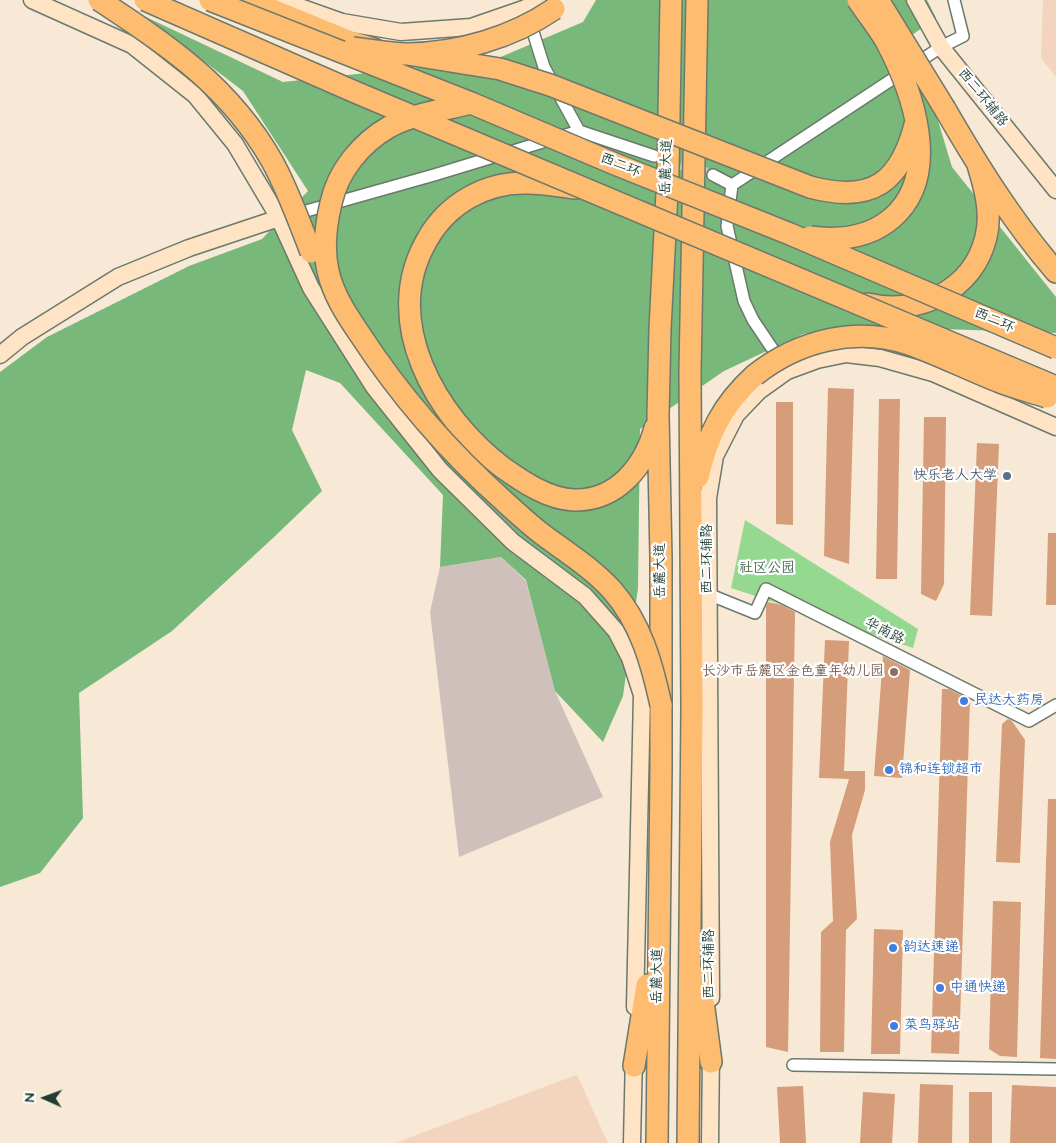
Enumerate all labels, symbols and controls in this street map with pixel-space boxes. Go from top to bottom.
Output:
street label: 西二环辅路 [953,66,1011,130]
street label: 岳麓大道 [658,139,676,195]
street label: 西二环 [597,150,643,182]
street label: 西二环 [971,305,1017,337]
place label: 快乐老人大学 [913,468,997,484]
marker: 快乐老人大学 [1001,470,1013,482]
street label: 西二环辅路 [700,524,716,594]
street label: 岳麓大道 [653,543,669,599]
park label: 社区公园 [739,561,795,577]
street label: 华南路 [861,615,907,649]
place label: 长沙市岳麓区金色童年幼儿园 [702,664,884,680]
marker: 长沙市岳麓区金色童年幼儿园 [888,666,900,678]
place label: 民达大药房 [974,693,1044,709]
marker: 民达大药房 [958,695,970,707]
place label: 锦和连锁超市 [899,762,983,778]
marker: 锦和连锁超市 [883,764,895,776]
street label: 西二环辅路 [702,929,718,999]
place label: 韵达速递 [903,940,959,956]
marker: 韵达速递 [887,942,899,954]
street label: 岳麓大道 [649,948,667,1004]
place label: 中通快递 [950,980,1006,996]
marker: 中通快递 [934,982,946,994]
place label: 菜鸟驿站 [904,1018,960,1034]
marker: 菜鸟驿站 [888,1020,900,1032]
north arrow [20,1073,70,1123]
text: N [20,1093,40,1102]

